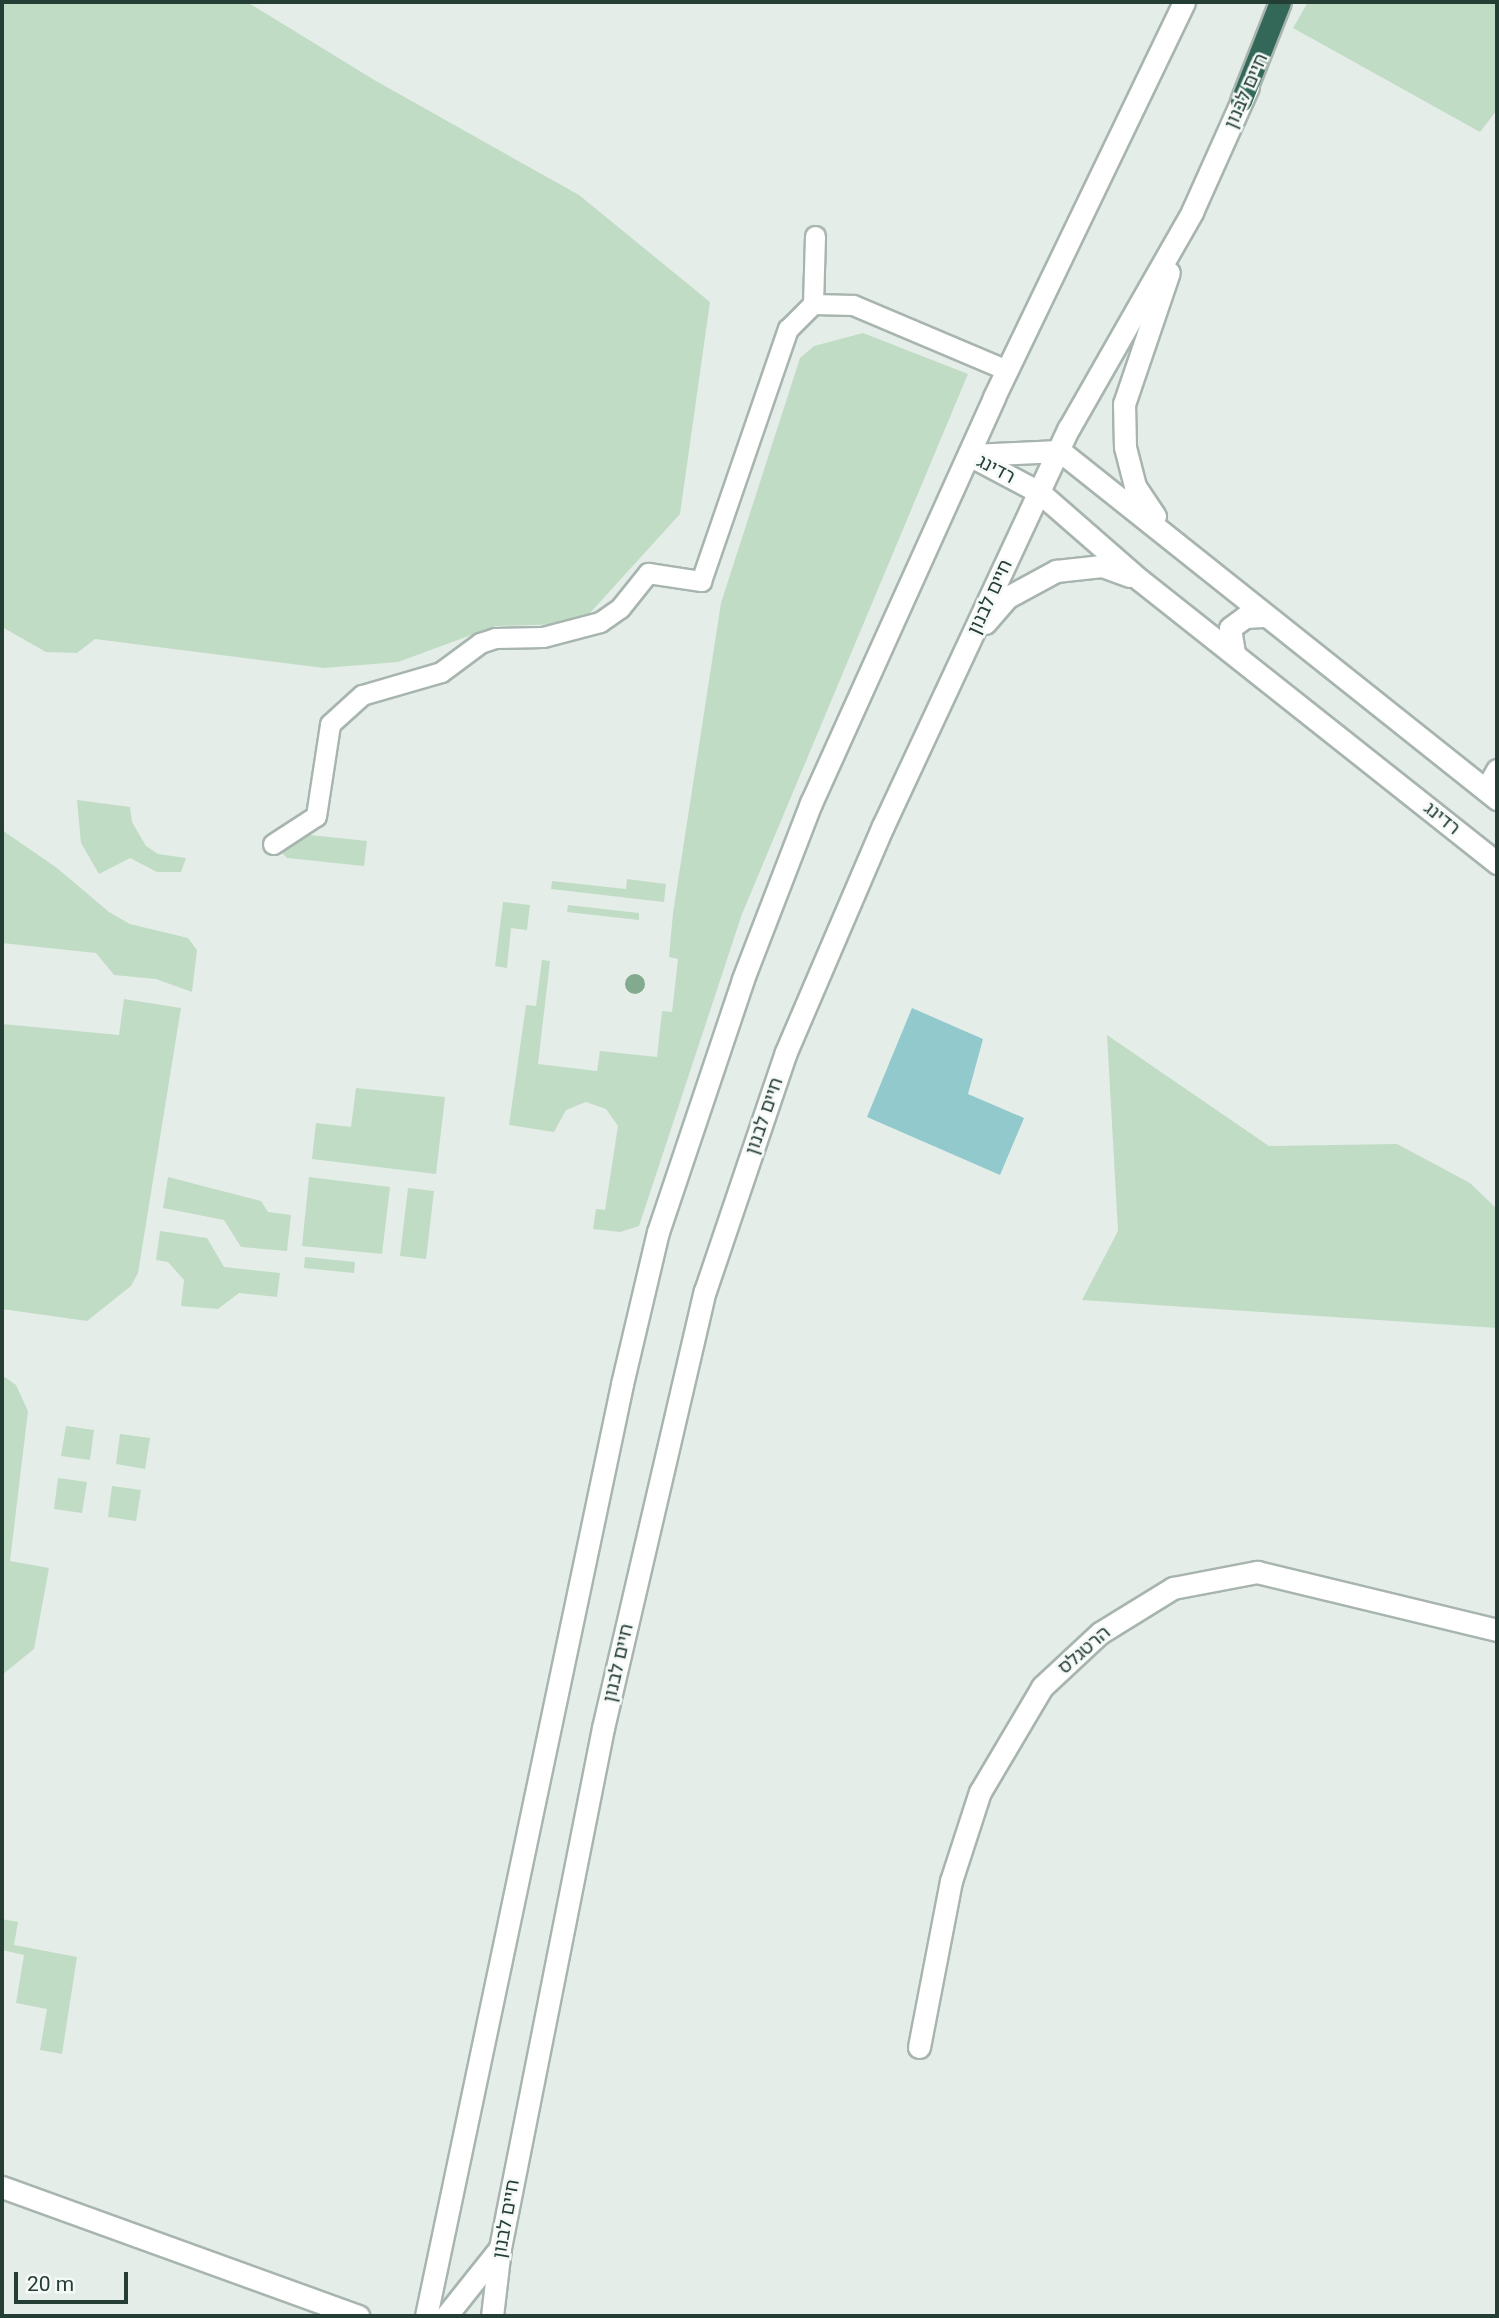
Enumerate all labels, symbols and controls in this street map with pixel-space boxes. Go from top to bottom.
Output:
street label: חיים לבנון [1219,50,1273,132]
street label: רדינג [973,450,1019,488]
street label: חיים לבנון [963,556,1017,638]
street label: רדינג [1419,797,1465,839]
street label: חיים לבנון [740,1074,788,1158]
street label: חיים לבנון [598,1621,638,1705]
street label: הרטגלס [1053,1621,1115,1679]
street label: חיים לבנון [488,2178,524,2260]
scale bar [18,2258,131,2302]
text: 20 m [27,2272,74,2296]

